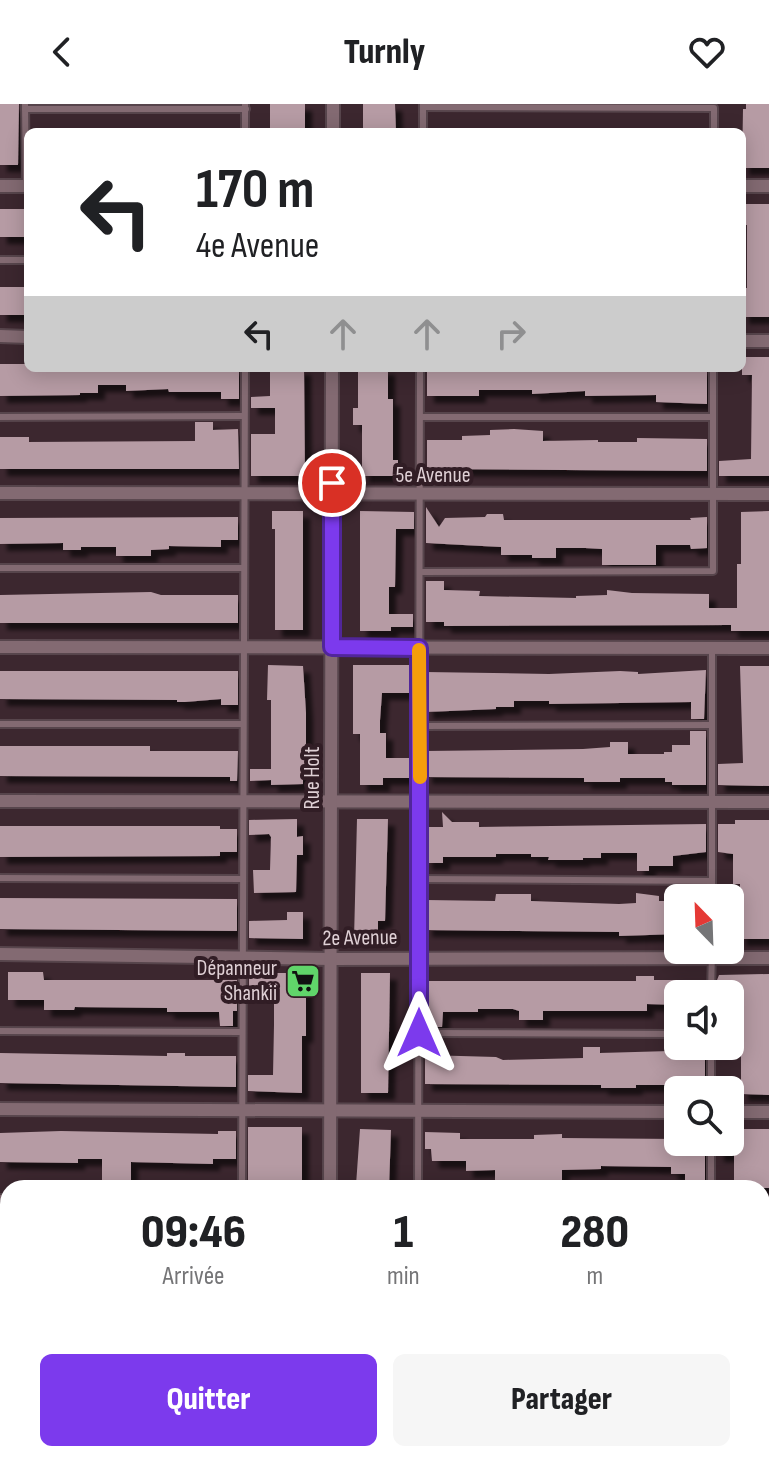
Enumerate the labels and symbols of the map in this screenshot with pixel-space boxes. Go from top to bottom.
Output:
pin [298,449,366,517]
street label: 5e Avenue [396,462,470,489]
street label: Rue Holt [299,746,326,809]
north arrow [664,884,744,964]
street label: 2e Avenue [322,924,398,952]
place label: Dépanneur Shankii [197,955,277,1007]
supermarket icon: Dépanneur Shankii [284,962,322,1000]
position arrow [377,991,461,1075]

